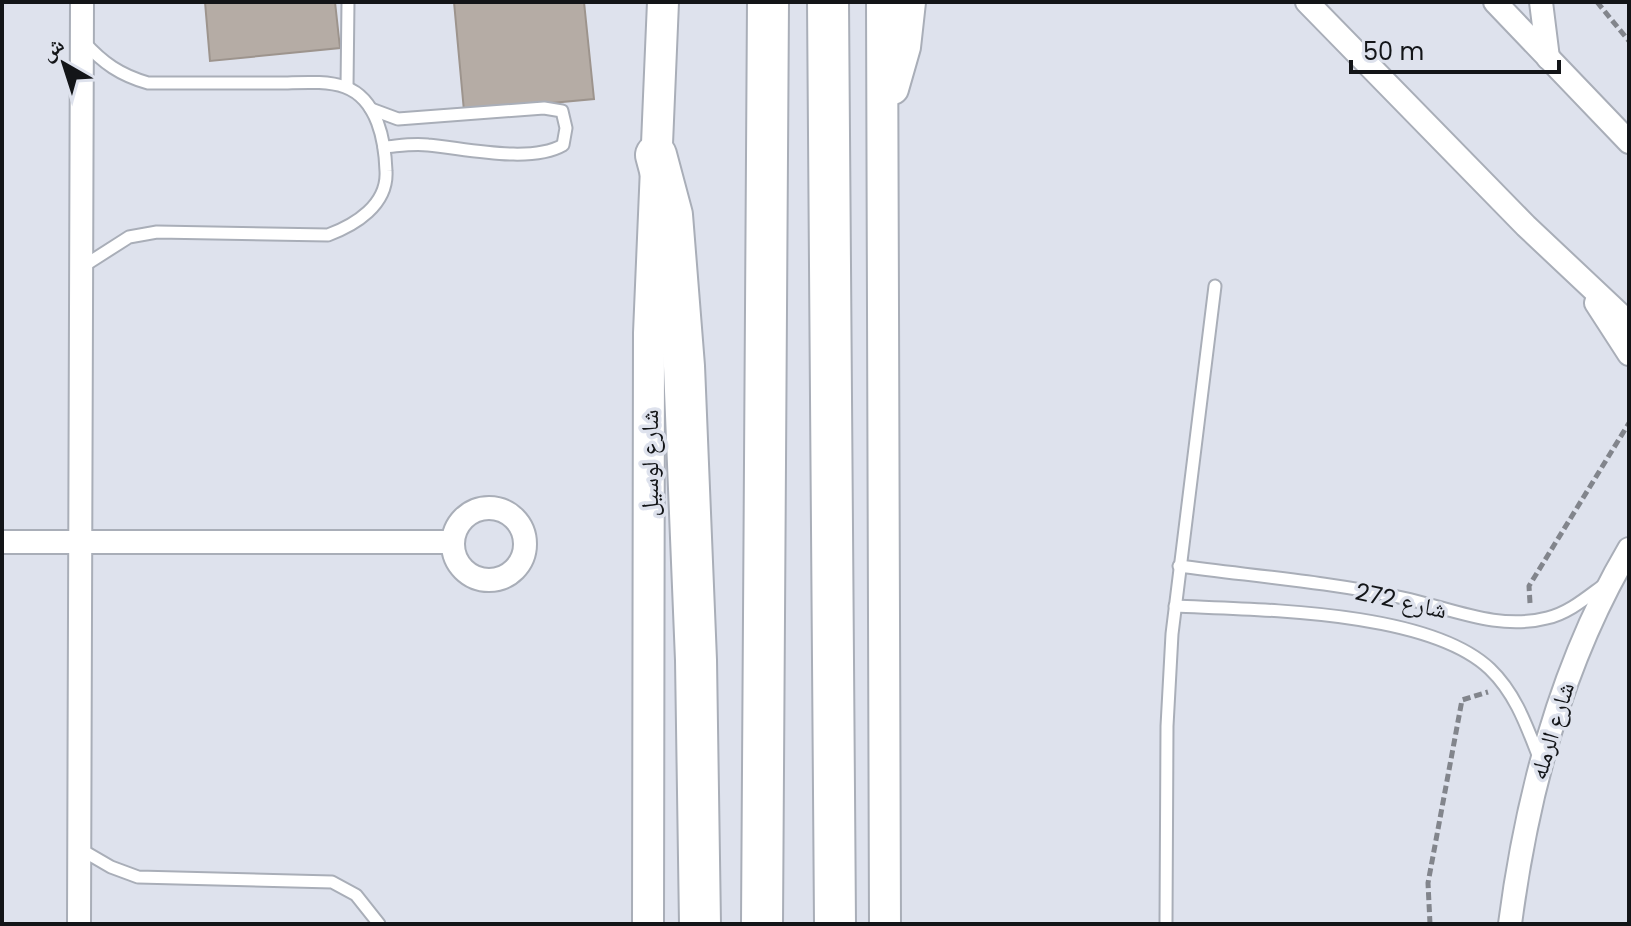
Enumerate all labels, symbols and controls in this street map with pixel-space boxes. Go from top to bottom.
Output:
north arrow [24,24,104,104]
scale bar [1351,24,1559,74]
text: ش [33,29,71,68]
text: 50 m [1363,35,1424,68]
street label: شارع لوسيل [633,410,666,516]
street label: شارع 272 [1352,575,1450,626]
street label: شارع الرمله [1521,678,1582,784]

